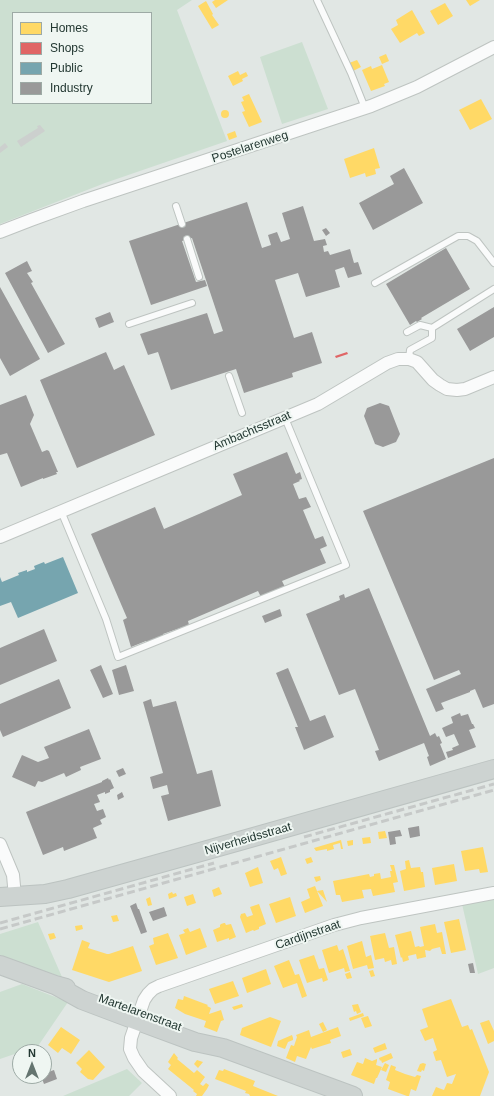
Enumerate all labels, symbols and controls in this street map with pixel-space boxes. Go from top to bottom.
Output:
legend [12,12,152,104]
text: Homes [50,21,88,35]
text: Shops [50,41,84,55]
text: Public [50,61,83,75]
text: Industry [50,81,93,95]
street label: Postelarenweg [210,128,290,166]
street label: Ambachtsstraat [211,408,293,454]
street label: Nijverheidsstraat [203,820,293,858]
street label: Cardijnstraat [273,917,343,953]
street label: Martelarenstraat [96,991,184,1035]
north arrow [12,1044,52,1084]
text: N [28,1047,36,1059]

